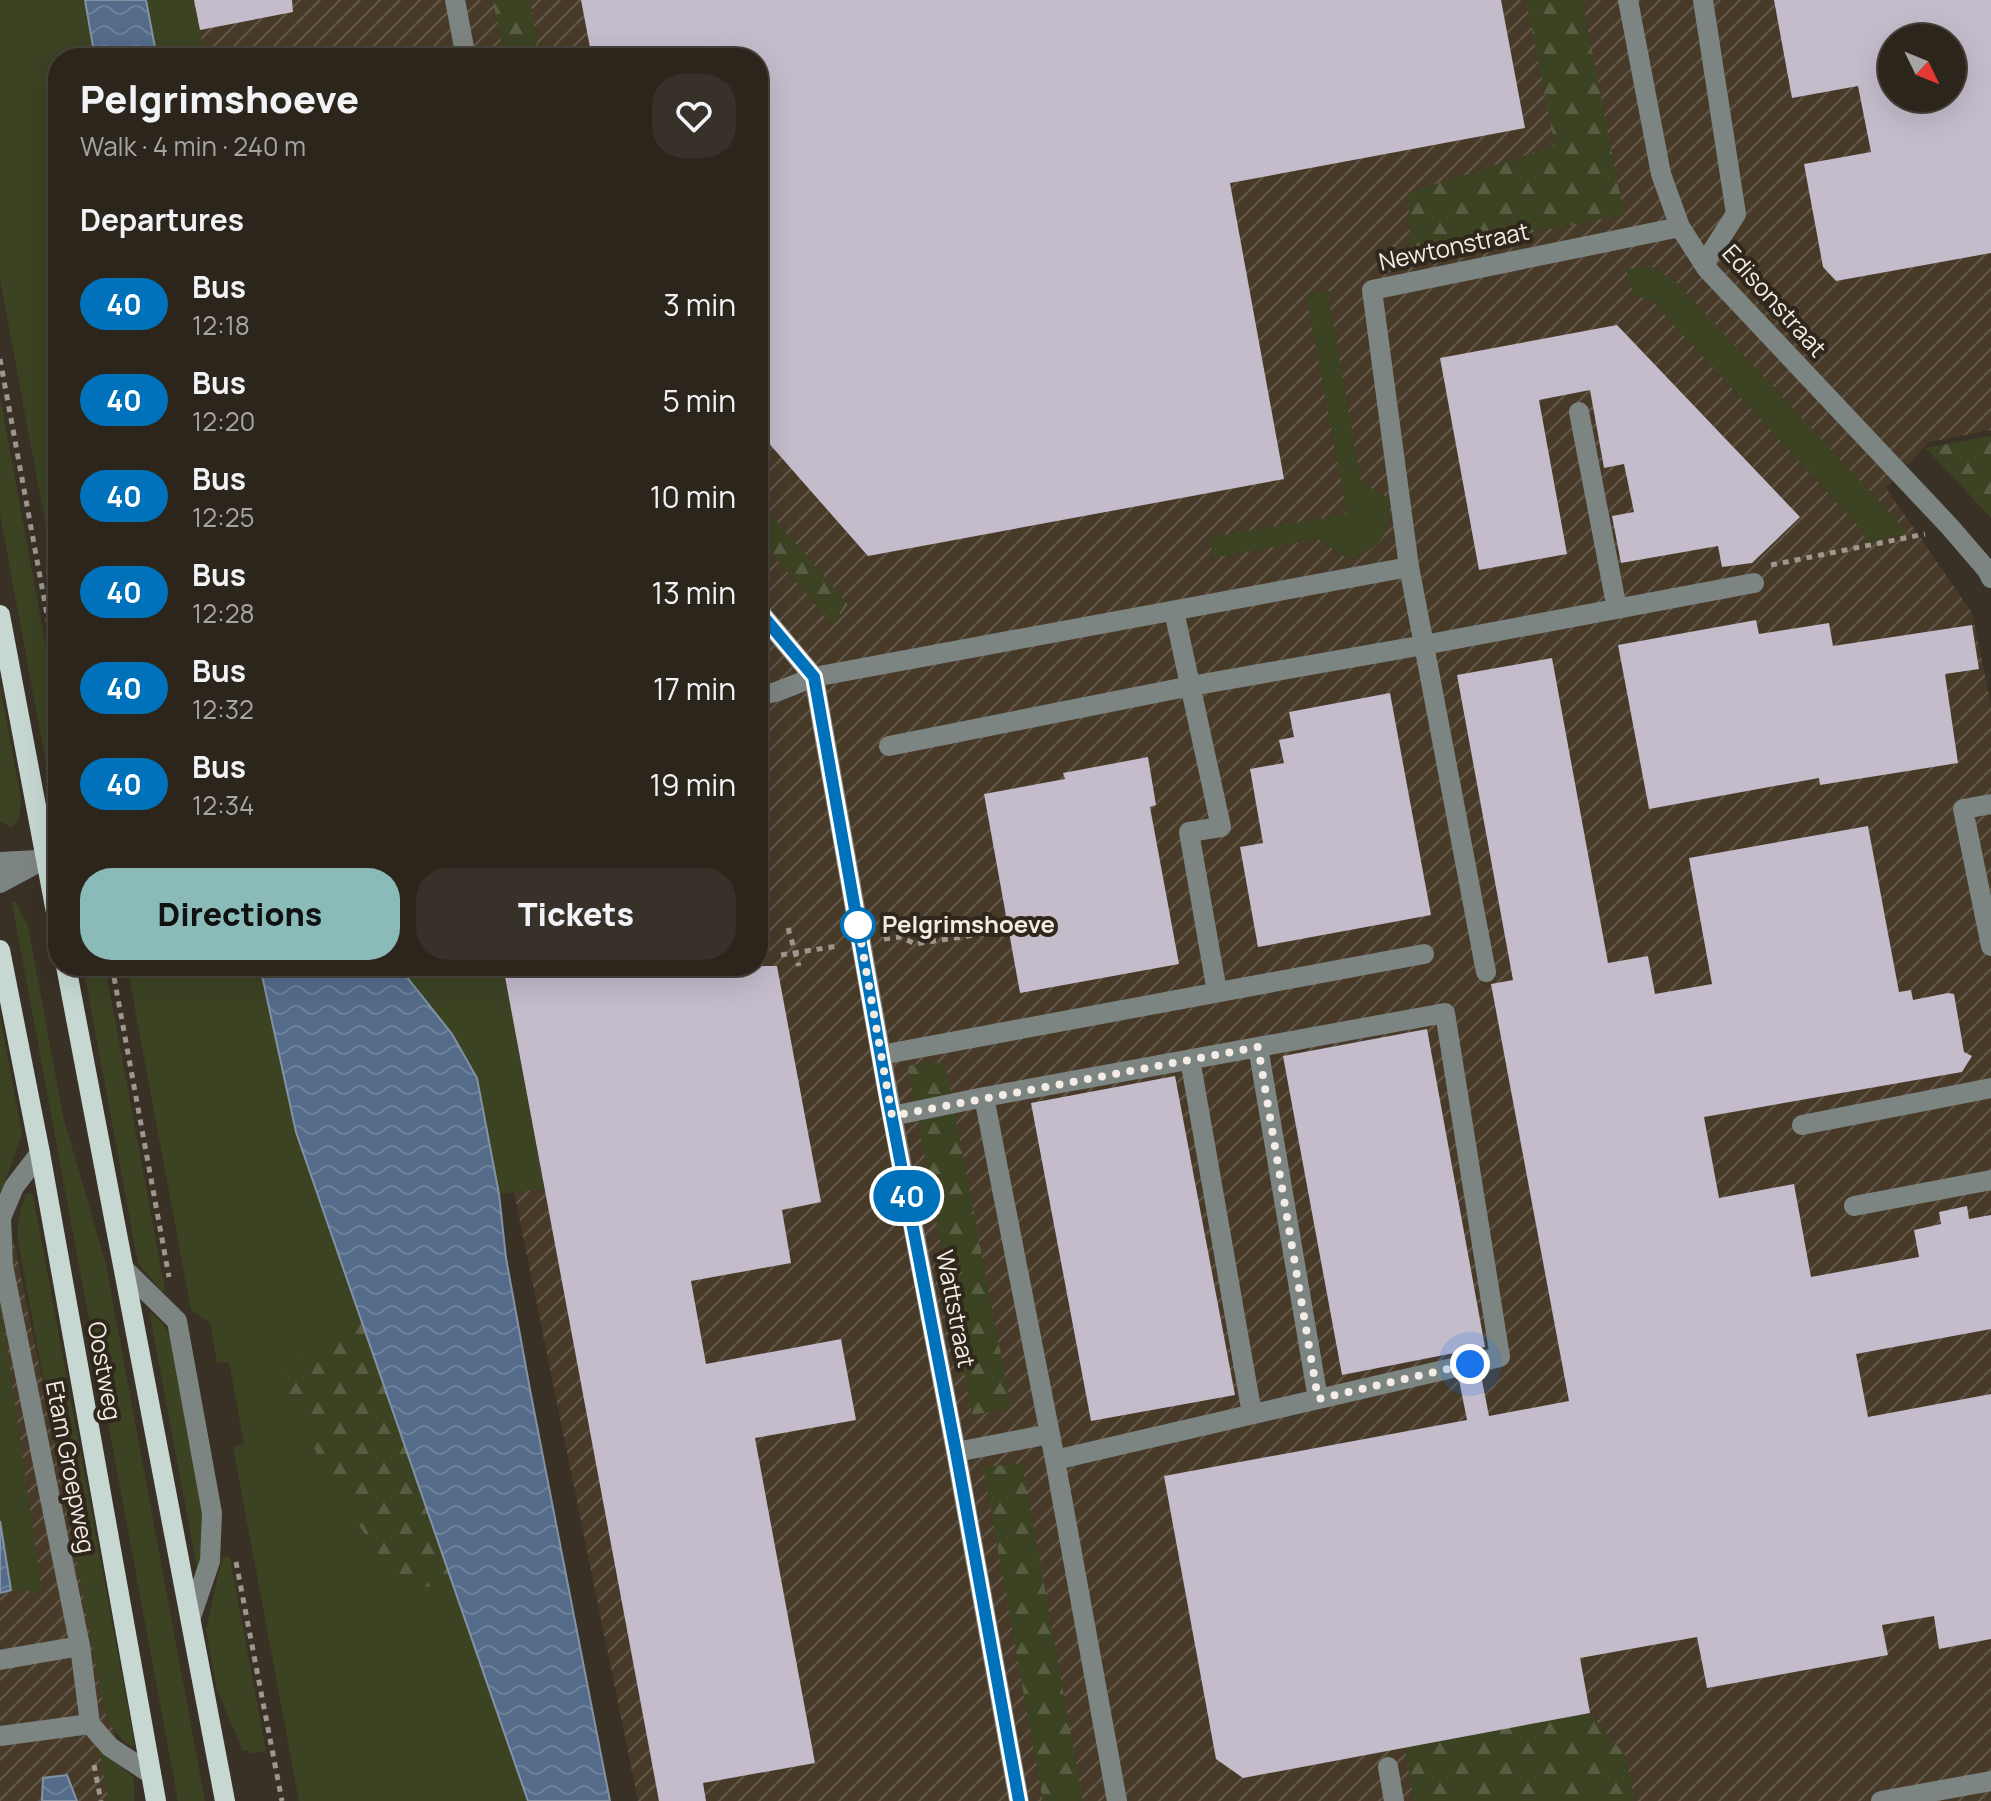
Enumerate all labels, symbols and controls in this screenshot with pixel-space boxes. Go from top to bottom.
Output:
north arrow [1878,24,1966,112]
map controls [1878,24,1966,112]
text: Pelgrimshoeve [80,72,359,124]
button: heart [652,74,736,158]
text: Walk · 4 min · 240 m [80,128,306,164]
text: Departures [80,199,244,240]
street label: Newtonstraat [1376,214,1532,278]
street label: Edisonstraat [1716,236,1835,364]
text: Bus [192,266,246,307]
text: 3 min [663,284,736,325]
text: 40 [106,285,142,323]
text: 12:18 [192,307,250,343]
text: Bus [192,362,246,403]
text: 5 min [662,380,736,421]
text: 40 [106,381,142,419]
text: 12:20 [192,403,255,439]
text: Bus [192,458,246,499]
text: 10 min [650,476,736,517]
text: 40 [106,477,142,515]
text: 12:25 [192,499,255,535]
text: Bus [192,554,246,595]
text: 13 min [651,572,736,613]
text: 40 [106,573,142,611]
text: 12:28 [192,595,255,631]
text: Bus [192,650,246,691]
text: 17 min [653,668,736,709]
text: 40 [106,669,142,707]
text: 12:32 [192,691,254,727]
text: Bus [192,746,246,787]
text: 19 min [649,764,736,805]
text: 40 [106,765,142,803]
text: 12:34 [192,787,254,823]
button: Directions [80,868,400,960]
button: Tickets [416,868,736,960]
place label: Pelgrimshoeve [882,907,1055,940]
marker: Pelgrimshoeve [841,908,875,942]
line badge: 40 [871,1170,943,1222]
text: 40 [889,1177,925,1215]
street label: Wattstraat [929,1247,984,1370]
street label: Oostweg [81,1319,130,1423]
your location [1450,1344,1490,1384]
street label: Etam Groepweg [39,1378,104,1556]

